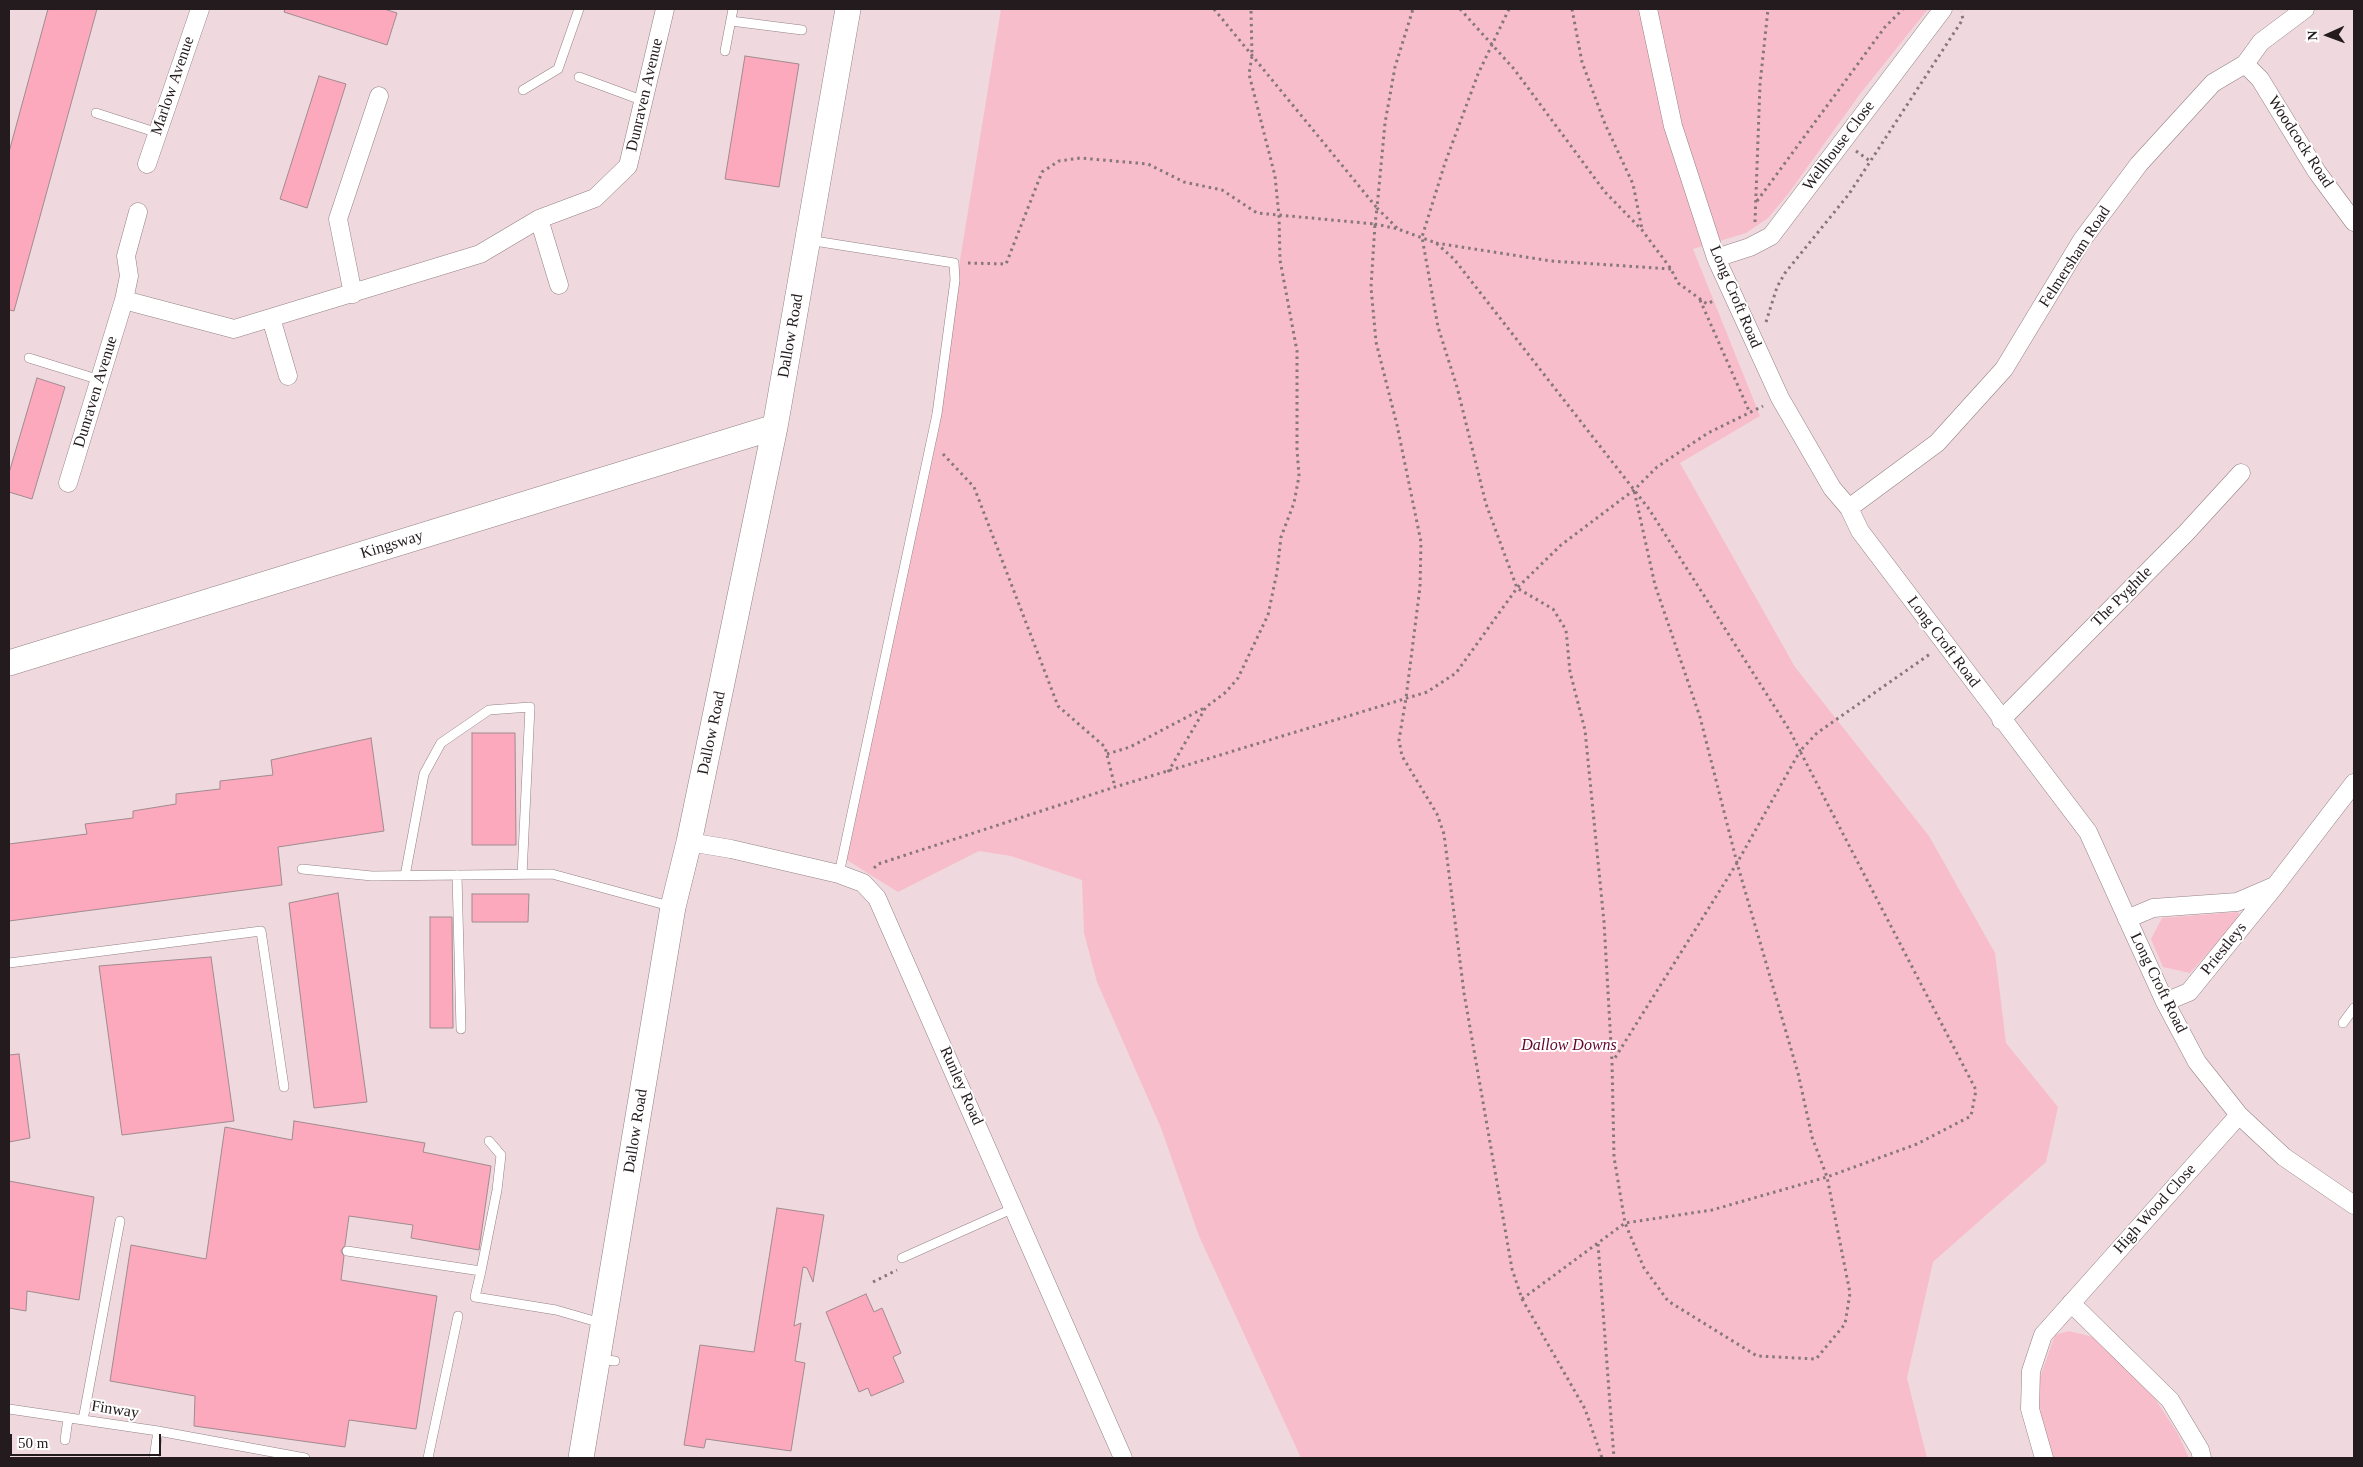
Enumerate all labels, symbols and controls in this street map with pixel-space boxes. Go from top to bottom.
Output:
north arrow [2303,10,2353,60]
text: N [2305,30,2320,41]
street label: Marlow Avenue [147,34,199,138]
street label: Dunraven Avenue [623,36,667,154]
street label: Woodcock Road [2263,92,2337,192]
street label: Wellhouse Close [1799,97,1879,195]
street label: Felmersham Road [2035,203,2115,311]
street label: Long Croft Road [1705,243,1765,351]
street label: Dallow Road [774,293,808,379]
street label: Dunraven Avenue [70,334,122,450]
street label: Kingsway [358,526,426,564]
street label: The Pyghtle [2088,563,2156,631]
street label: Long Croft Road [1902,593,1984,691]
street label: Dallow Road [694,689,730,777]
street label: Priestleys [2197,919,2251,979]
street label: Long Croft Road [2125,930,2191,1036]
park label: Dallow Downs [1521,1036,1617,1056]
street label: Runley Road [935,1044,987,1128]
street label: Dallow Road [620,1088,652,1174]
street label: High Wood Close [2110,1160,2200,1258]
street label: Finway [90,1397,140,1423]
scale bar [12,1424,164,1456]
text: 50 m [18,1435,48,1451]

